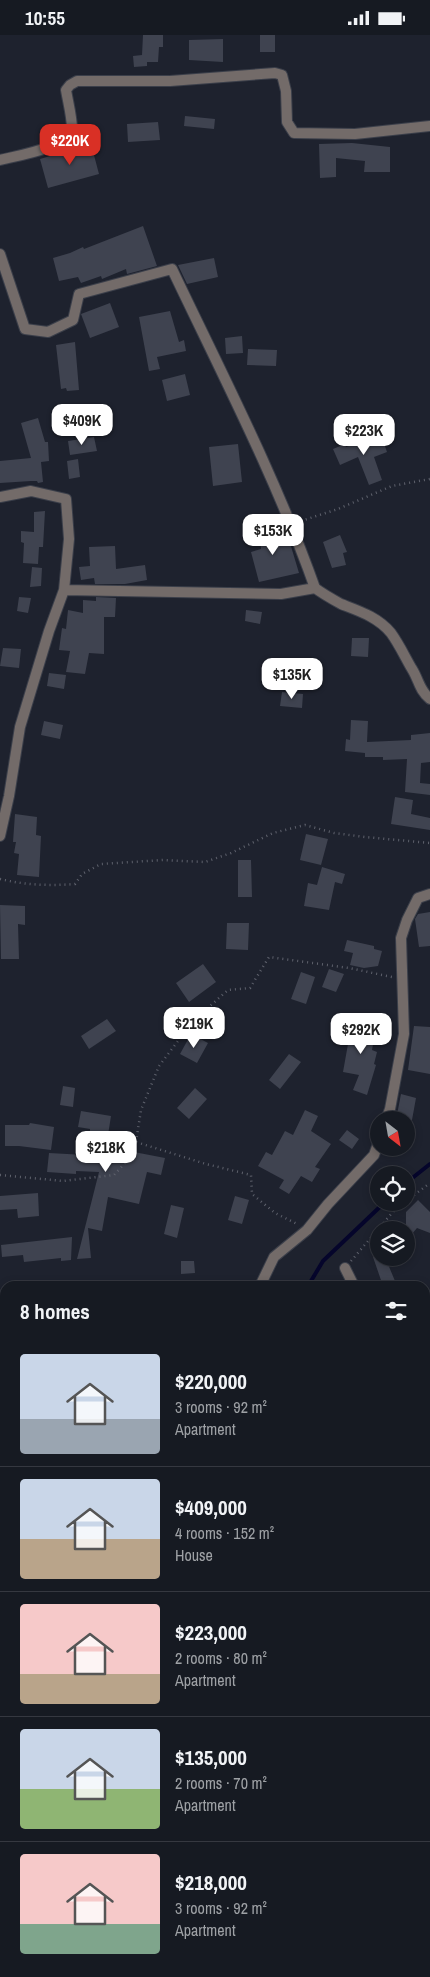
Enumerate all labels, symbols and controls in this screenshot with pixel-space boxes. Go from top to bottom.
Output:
text: 10:55 [25,5,65,31]
pin: $220K [35,123,105,166]
text: $220K [51,129,89,151]
pin: $409K [47,403,117,446]
text: $409K [63,409,101,431]
pin: $223K [329,413,399,456]
text: $223K [345,419,383,441]
pin: $153K [238,513,308,556]
text: $153K [254,519,292,541]
pin: $135K [257,657,327,700]
text: $135K [273,663,311,685]
pin: $219K [159,1007,229,1049]
text: $219K [175,1012,213,1034]
pin: $292K [326,1013,396,1055]
text: $292K [342,1018,380,1040]
north arrow [370,1111,415,1156]
map controls [370,1111,415,1266]
pin: $218K [71,1131,141,1173]
text: $218K [87,1136,125,1158]
button: locate [370,1166,415,1211]
button: layers [370,1221,415,1266]
text: 8 homes [20,1297,90,1326]
icon: filters [382,1297,410,1325]
text: $220,000 [175,1367,247,1396]
icon: home [60,1374,120,1434]
text: 3 rooms · 92 m² [175,1396,267,1418]
text: Apartment [175,1418,236,1440]
text: $409,000 [175,1493,247,1522]
icon: home [60,1499,120,1559]
text: 4 rooms · 152 m² [175,1522,274,1544]
text: House [175,1544,213,1566]
text: $223,000 [175,1618,247,1647]
icon: home [60,1624,120,1684]
text: 2 rooms · 80 m² [175,1647,267,1669]
text: Apartment [175,1669,236,1691]
text: $135,000 [175,1743,247,1772]
icon: home [60,1749,120,1809]
text: 2 rooms · 70 m² [175,1772,267,1794]
text: Apartment [175,1794,236,1816]
text: $218,000 [175,1868,247,1897]
icon: home [60,1874,120,1934]
text: 3 rooms · 92 m² [175,1897,267,1919]
text: Apartment [175,1919,236,1941]

